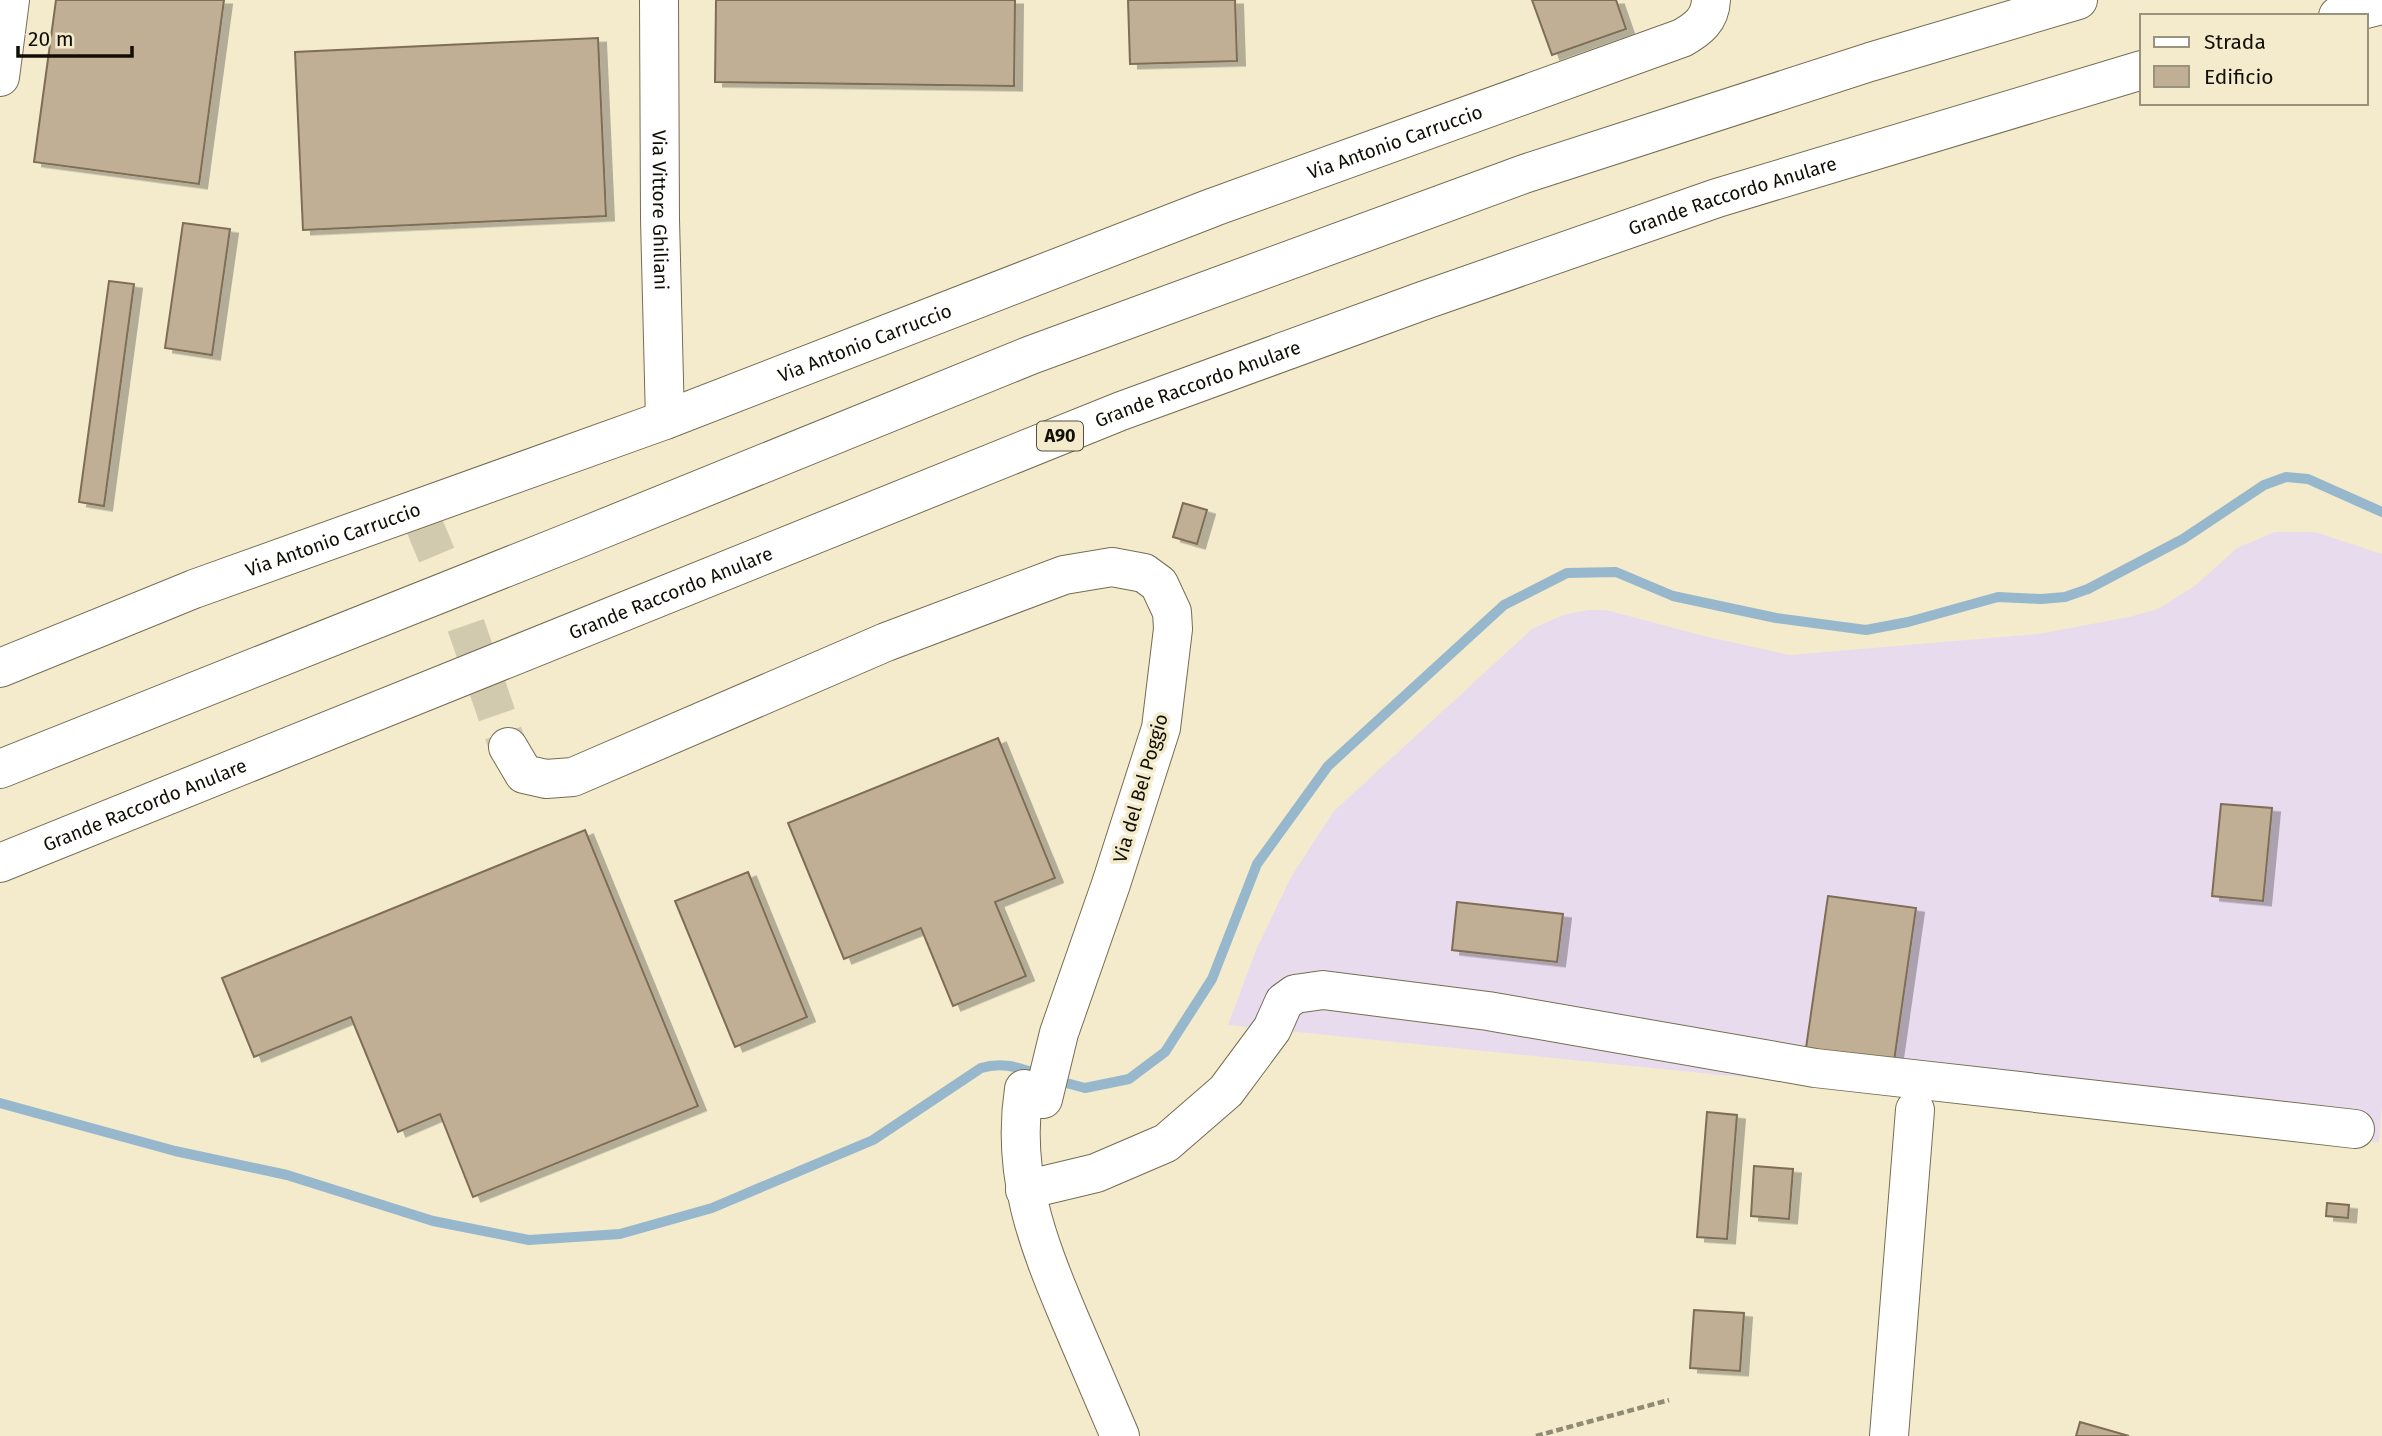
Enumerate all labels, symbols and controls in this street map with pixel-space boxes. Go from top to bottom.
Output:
scale bar [18,14,131,58]
legend [2140,14,2368,105]
text: 20 m [28,26,74,52]
text: Strada [2204,29,2266,55]
text: Edificio [2204,64,2274,90]
street label: Via Antonio Carruccio [1304,100,1486,184]
street label: Via Vittore Ghiliani [648,130,673,290]
street label: Grande Raccordo Anulare [1625,152,1839,240]
street label: Via Antonio Carruccio [775,299,955,387]
street label: Grande Raccordo Anulare [1091,335,1304,432]
road number: A90 [1037,422,1083,450]
street label: Via Antonio Carruccio [242,498,424,582]
street label: Grande Raccordo Anulare [566,542,776,644]
street label: Via del Bel Poggio [1108,711,1173,865]
street label: Grande Raccordo Anulare [40,754,250,856]

